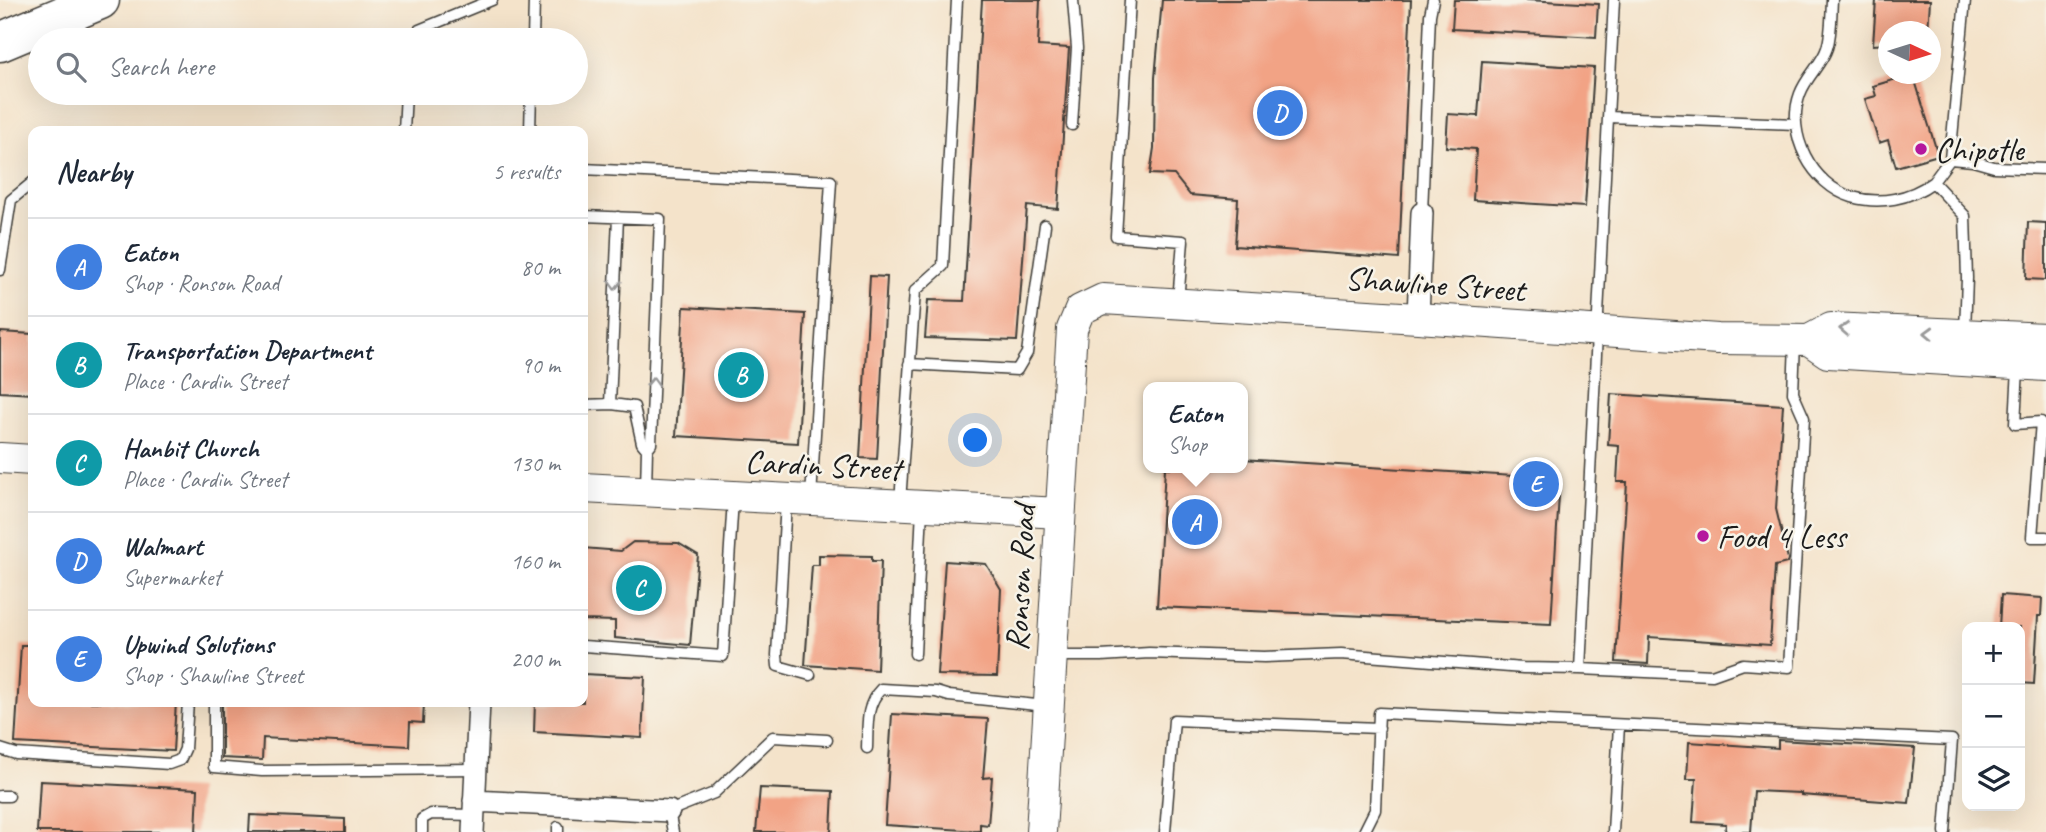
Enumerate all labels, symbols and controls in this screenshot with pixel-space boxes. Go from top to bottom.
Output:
north arrow [1878,21,1941,84]
search box [28,28,588,105]
icon: search [52,48,90,86]
text: Search here [108,50,214,83]
pin: D [1257,87,1303,139]
place label: Chipotle [1935,129,2026,171]
marker: Chipotle [1913,141,1929,157]
text: Nearby [56,153,132,191]
text: 5 results [493,157,560,186]
text: Eaton [123,236,178,269]
text: A [73,253,85,282]
text: 80 m [521,253,560,282]
street label: Shawline Street [1344,257,1529,311]
text: Shop · Ronson Road [123,269,279,298]
one-way arrow [607,280,622,291]
one-way arrow [1838,321,1849,336]
one-way arrow [1923,325,1934,340]
text: Transportation Department [123,334,372,367]
pin: B [718,349,764,401]
text: B [73,351,85,380]
text: 90 m [521,351,560,380]
text: Place · Cardin Street [123,367,287,396]
one-way arrow [646,377,661,388]
popup [1143,382,1248,473]
text: Eaton [1168,397,1223,430]
your location [958,423,992,457]
text: Shop [1168,430,1207,459]
text: Hanbit Church [123,432,259,465]
street label: Cardin Street [744,440,906,490]
text: C [74,449,84,478]
text: 130 m [511,449,560,478]
pin: E [1513,458,1559,510]
text: Place · Cardin Street [123,465,287,494]
pin: A [1172,496,1218,548]
street label: Ronson Road [995,499,1045,652]
place label: Food 4 Less [1717,516,1848,558]
marker: Food 4 Less [1695,528,1711,544]
text: Walmart [123,530,202,563]
text: D [72,547,86,576]
text: 160 m [511,547,560,576]
pin: C [616,562,662,614]
text: Supermarket [123,563,221,592]
map controls [1962,622,2025,811]
button: + [1962,622,2025,685]
text: Upwind Solutions [123,628,274,661]
text: E [73,645,85,674]
text: 200 m [511,645,560,674]
text: Shop · Shawline Street [123,661,303,690]
button: − [1962,685,2025,748]
button: layers [1962,748,2025,811]

